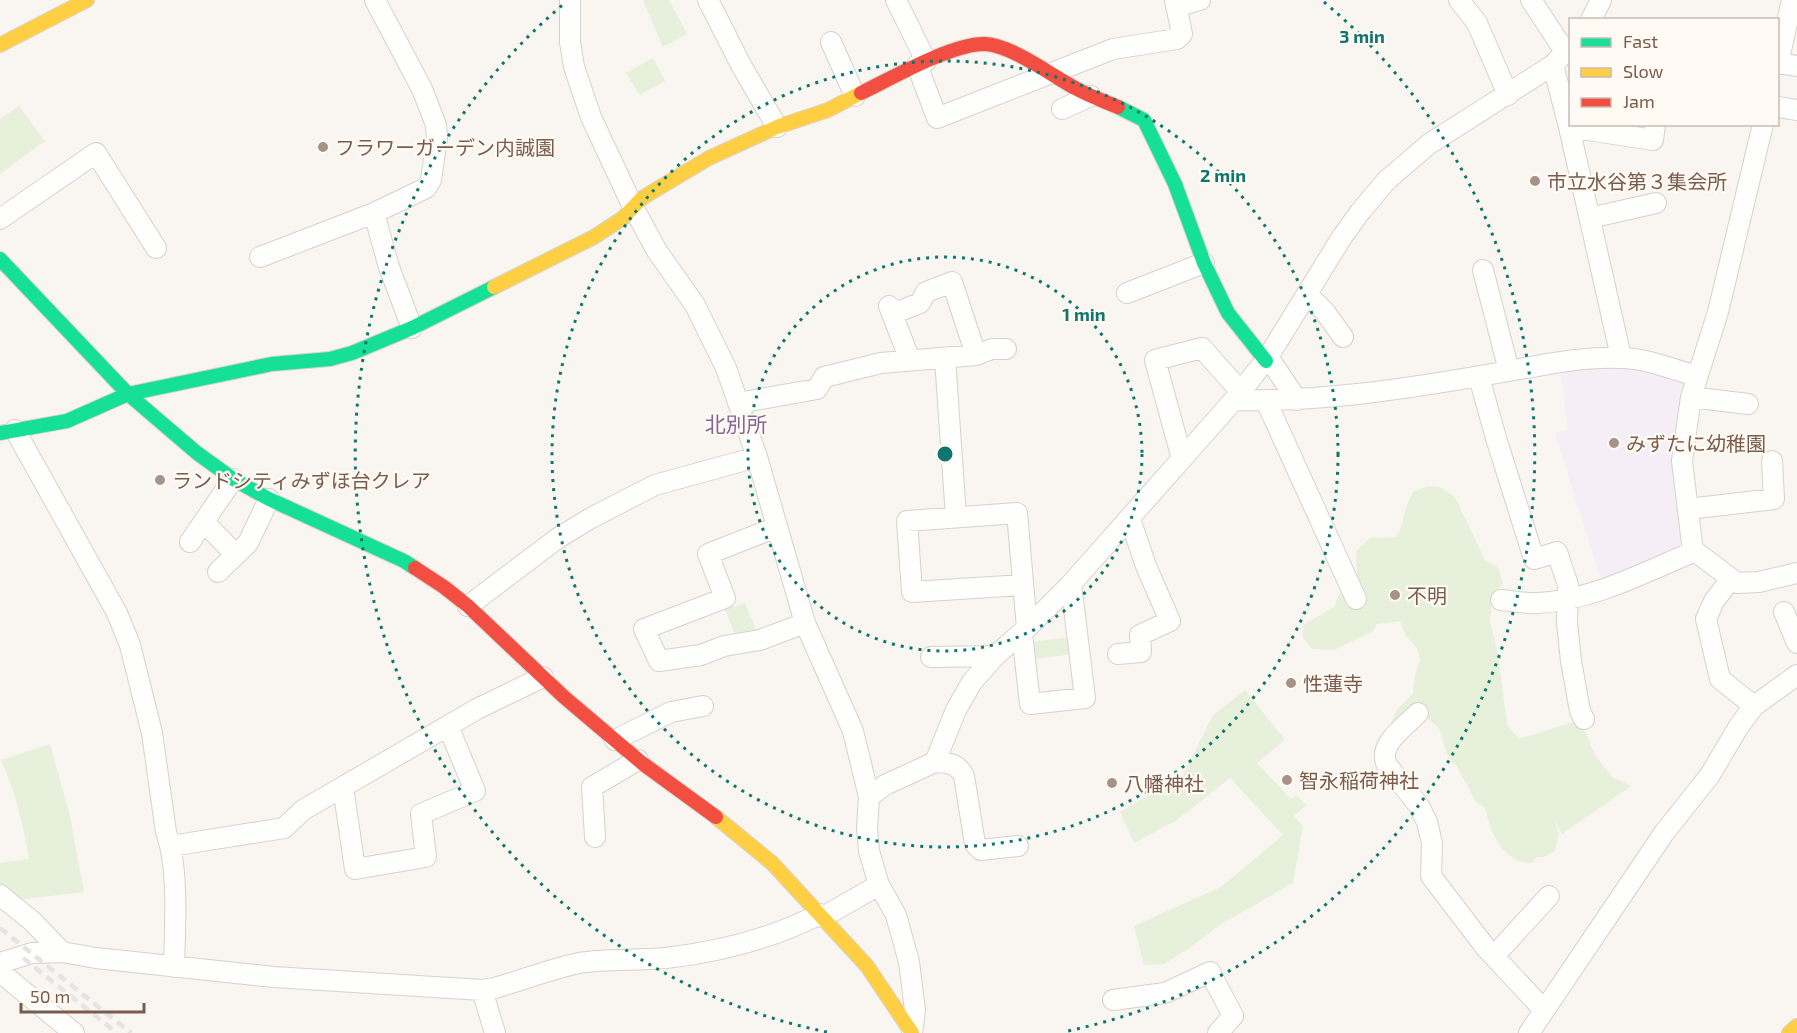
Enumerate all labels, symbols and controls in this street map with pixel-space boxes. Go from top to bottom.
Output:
legend [1569,18,1779,126]
text: 3 min [1339,25,1385,47]
text: Fast [1623,30,1658,52]
text: Slow [1623,60,1664,82]
text: Jam [1623,90,1655,112]
place label: フラワーガーデン内誠園 [335,135,555,159]
marker: フラワーガーデン内誠園 [316,140,330,154]
text: 2 min [1200,164,1246,186]
place label: 市立水谷第３集会所 [1547,169,1727,193]
marker: 市立水谷第３集会所 [1528,174,1542,188]
text: 1 min [1062,303,1106,325]
district label: 北別所 [705,411,768,436]
place label: みずたに幼稚園 [1626,431,1766,455]
marker: みずたに幼稚園 [1607,436,1621,450]
centre of rings [935,444,955,464]
place label: ランドシティみずほ台クレア [172,468,431,492]
marker: ランドシティみずほ台クレア [153,473,167,487]
place label: 不明 [1407,583,1447,607]
marker: 不明 [1388,588,1402,602]
place label: 性蓮寺 [1303,671,1363,695]
marker: 性蓮寺 [1284,676,1298,690]
place label: 智永稲荷神社 [1299,768,1419,792]
place label: 八幡神社 [1124,771,1204,795]
marker: 智永稲荷神社 [1280,773,1294,787]
marker: 八幡神社 [1105,776,1119,790]
scale bar [21,976,144,1014]
text: 50 m [30,985,70,1007]

